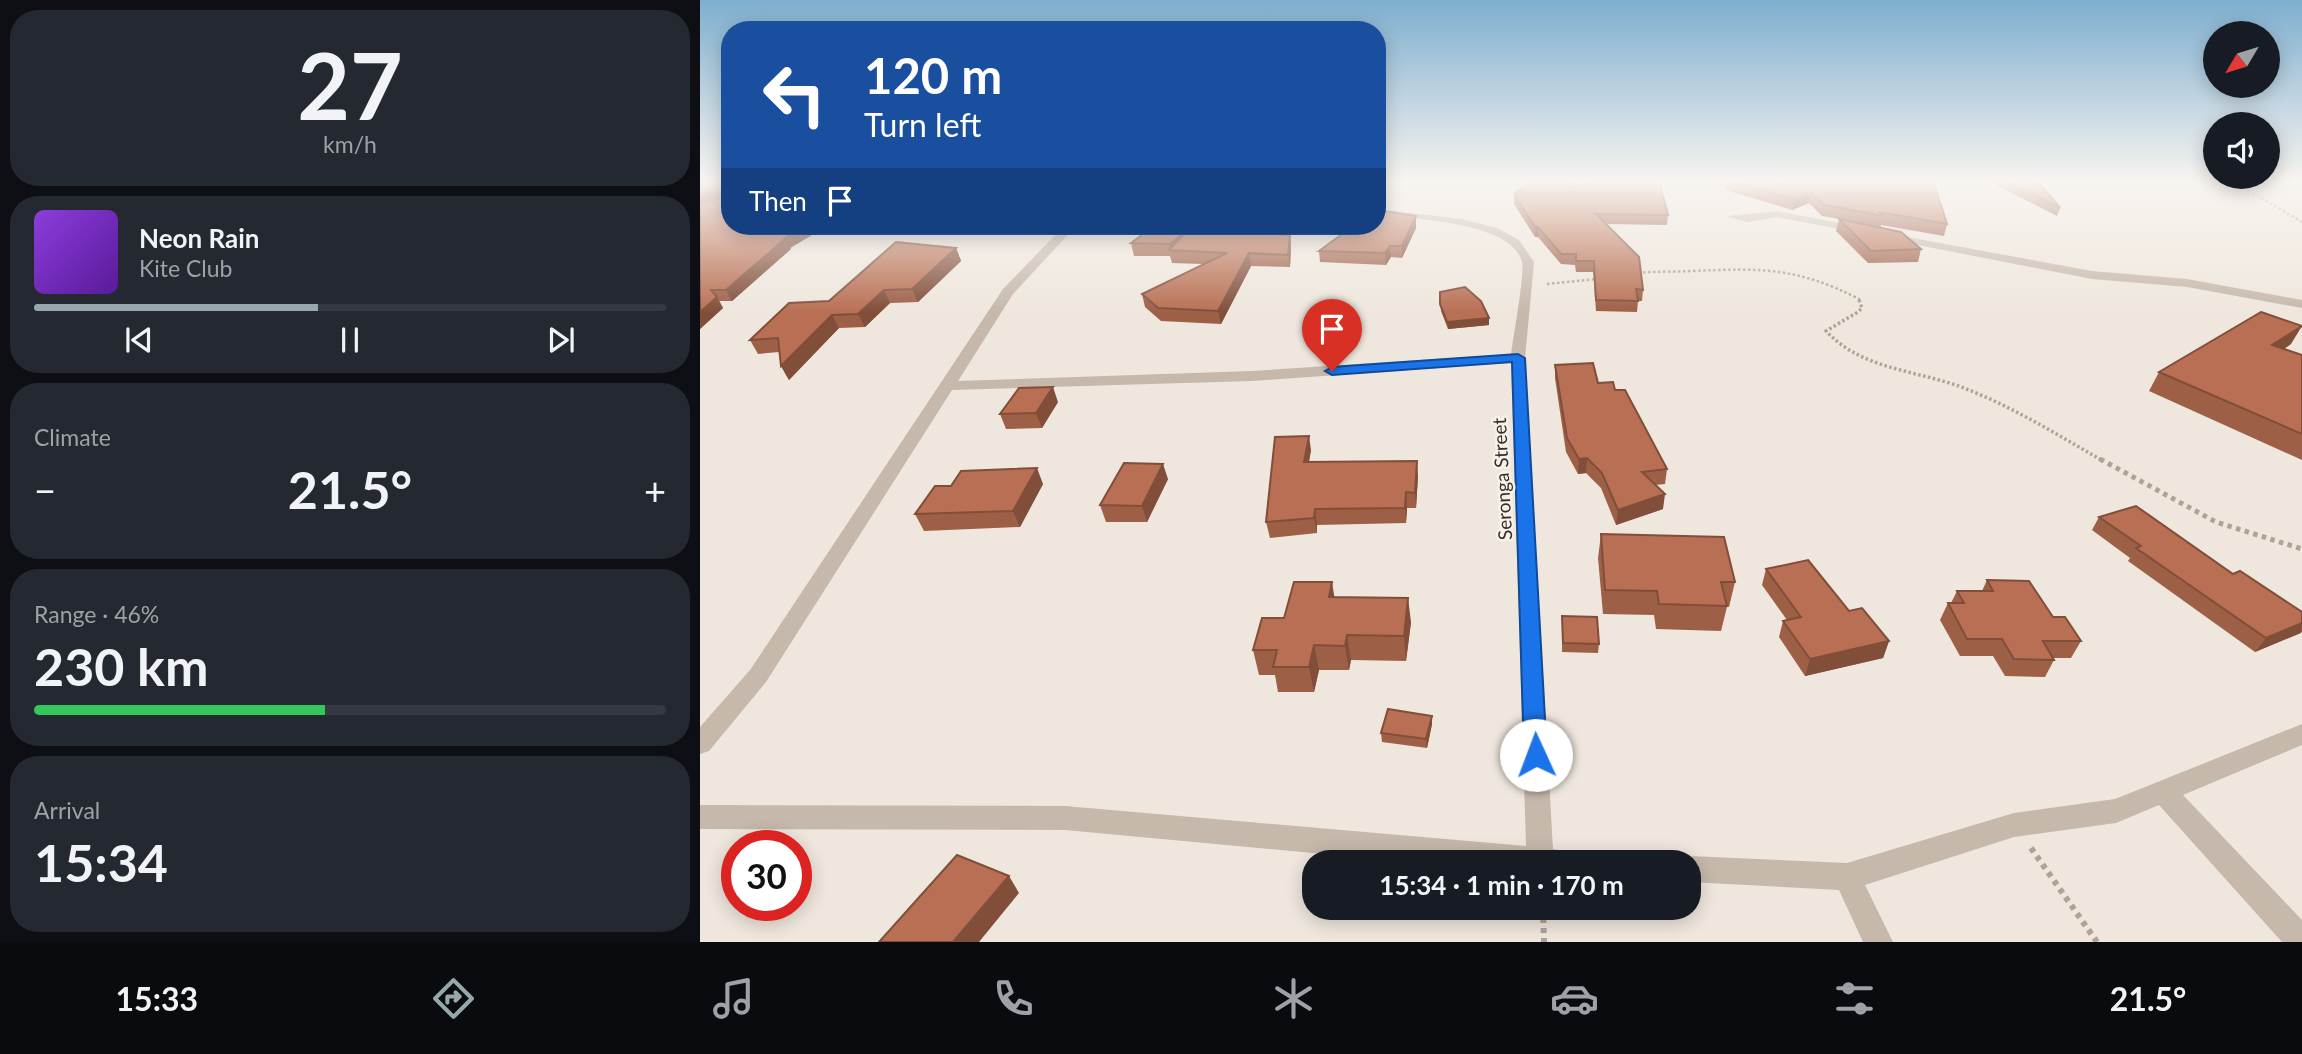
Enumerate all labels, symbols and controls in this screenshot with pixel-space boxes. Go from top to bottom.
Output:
north arrow [2203,21,2280,98]
map controls [2203,21,2280,189]
text: 27 [297,30,403,139]
text: 120 m [864,46,1002,104]
icon: left [749,49,840,140]
text: Turn left [864,105,981,144]
button: sound [2203,112,2280,189]
text: km/h [323,130,377,158]
icon: arrive [821,182,859,220]
text: Then [749,185,807,217]
text: Neon Rain [139,222,259,254]
text: Kite Club [139,254,232,282]
pin [1302,299,1362,371]
icon: arrive [1313,310,1351,348]
icon: previous [120,321,158,359]
icon: pause [331,321,369,359]
icon: next [542,321,580,359]
street label: Seronga Street [1487,417,1516,541]
text: Climate [34,423,111,451]
text: 21.5° [288,458,412,520]
text: − [34,467,56,513]
text: + [644,467,666,513]
text: Range · 46% [34,600,159,628]
text: 230 km [34,635,208,697]
position arrow [1499,718,1573,792]
text: Arrival [34,796,100,824]
speed limit sign: 30 [721,830,812,921]
text: 15:34 [34,831,168,893]
text: 15:34 · 1 min · 170 m [1379,869,1624,901]
icon: directions [429,974,478,1023]
icon: music [709,974,758,1023]
icon: phone [989,974,1038,1023]
icon: climate [1269,974,1318,1023]
icon: car [1550,974,1599,1023]
icon: filters [1830,974,1879,1023]
text: 15:33 [116,979,198,1018]
text: 21.5° [2110,979,2186,1018]

